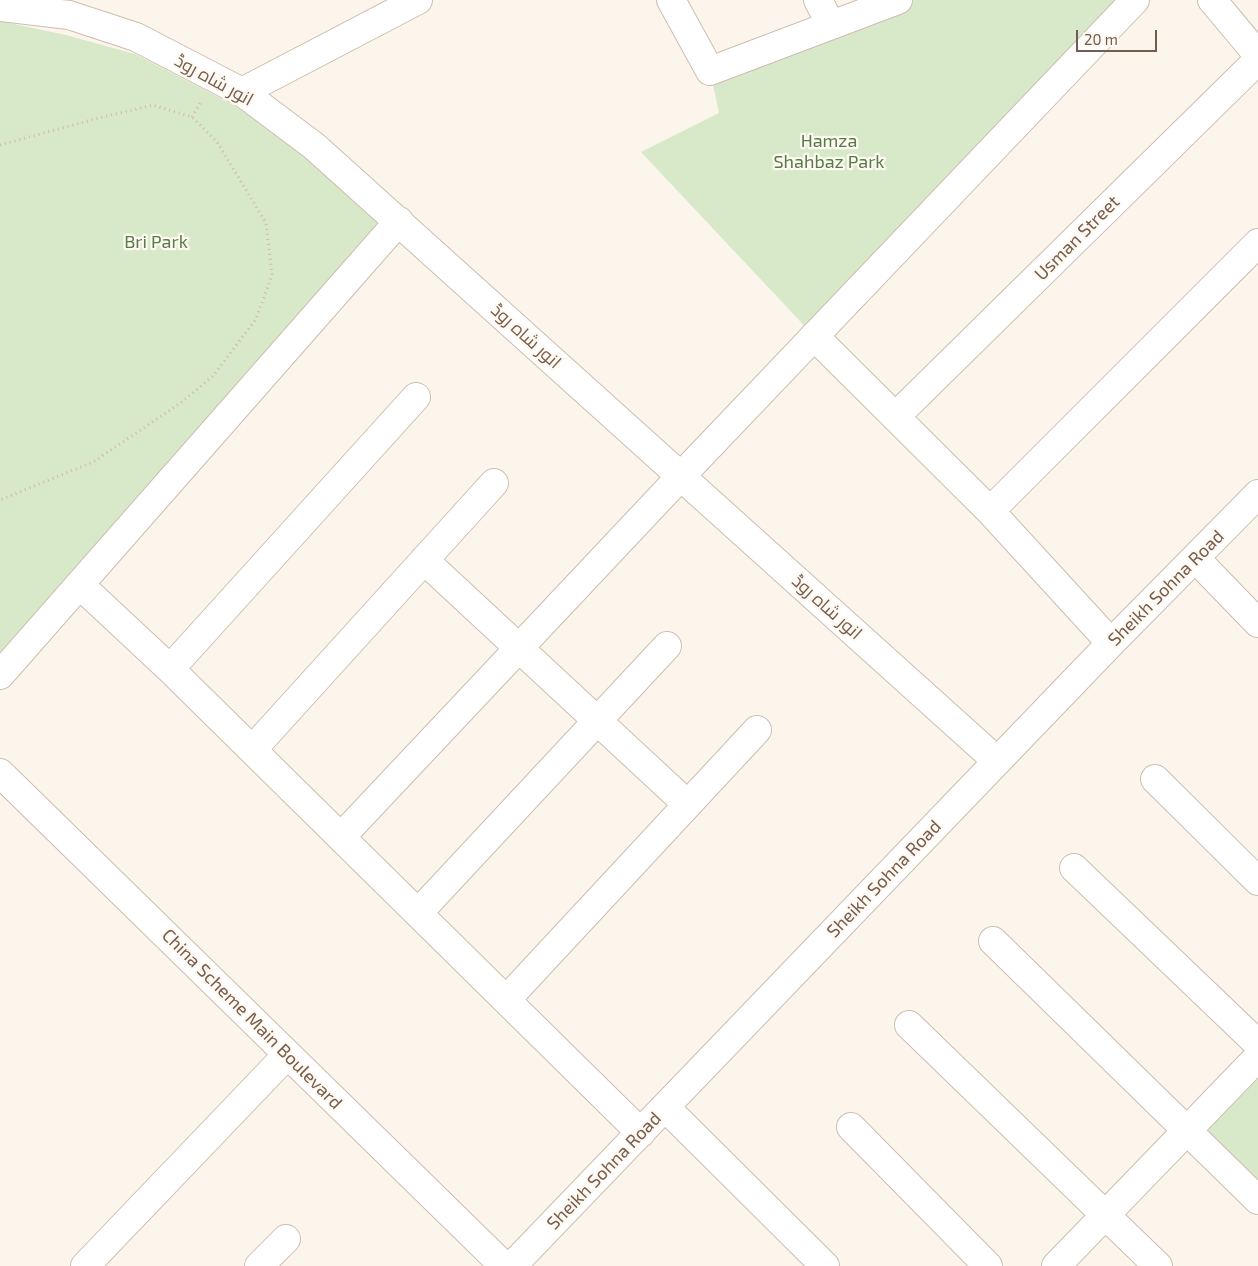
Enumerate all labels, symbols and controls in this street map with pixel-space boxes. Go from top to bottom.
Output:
scale bar [1078,20,1159,52]
text: 20 m [1084,30,1118,48]
street label: انور شاہ روڈ [171,50,257,110]
park label: Hamza Shahbaz Park [773,130,885,172]
street label: Usman Street [1030,191,1124,285]
park label: Bri Park [124,231,188,253]
street label: انور شاہ روڈ [487,299,565,373]
street label: Sheikh Sohna Road [1104,526,1228,650]
street label: انور شاہ روڈ [788,570,866,644]
street label: Sheikh Sohna Road [822,816,946,942]
street label: China Scheme Main Boulevard [157,924,347,1114]
street label: Sheikh Sohna Road [542,1108,666,1234]

